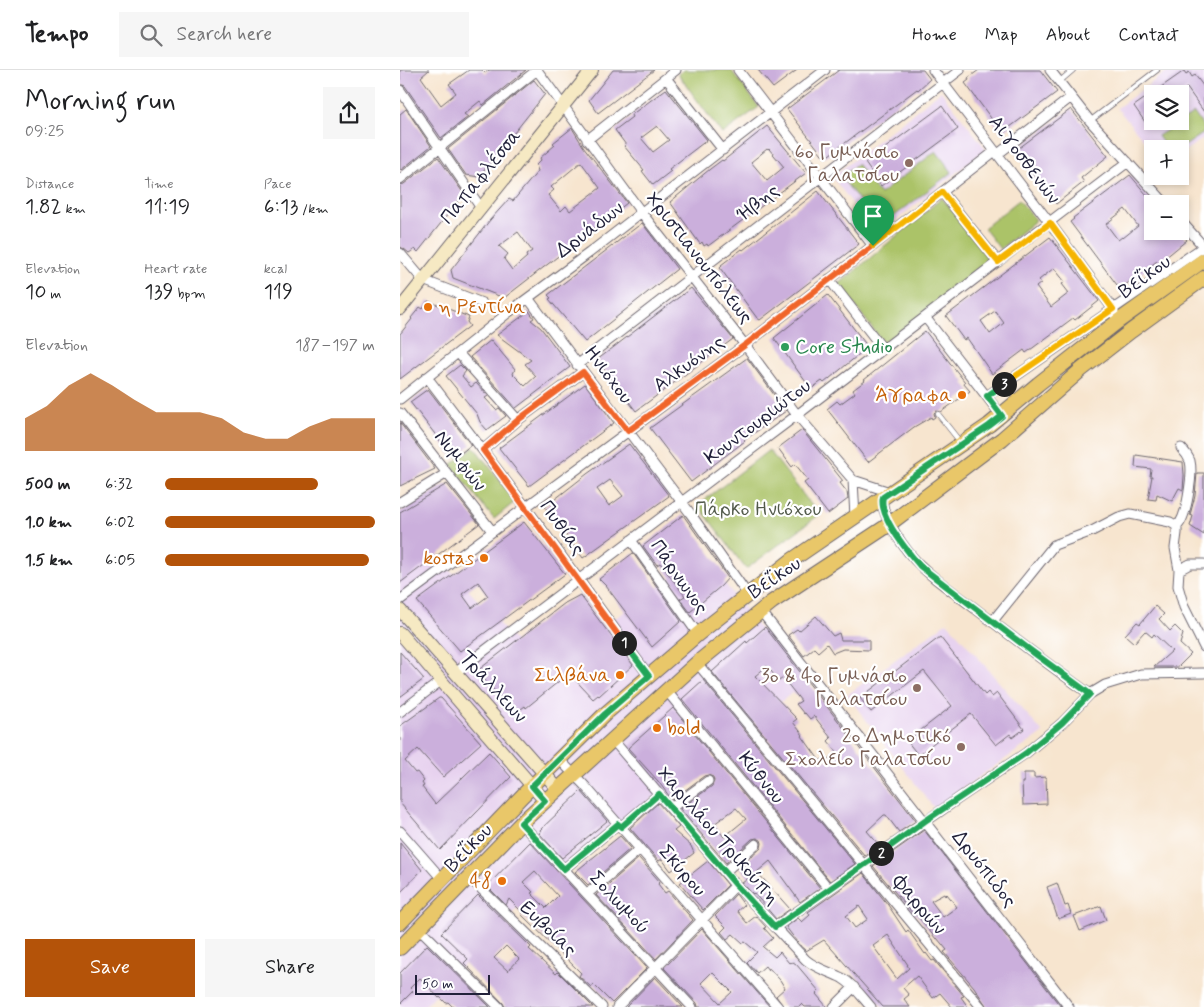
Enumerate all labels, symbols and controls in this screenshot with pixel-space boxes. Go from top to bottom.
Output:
search box [119,12,469,57]
text: Tempo [25,19,89,50]
icon: search [137,21,165,49]
text: Search here [177,22,272,47]
text: Home [912,23,957,47]
text: Map [985,23,1018,47]
text: About [1046,23,1090,47]
text: Contact [1118,23,1179,47]
text: Morning run [25,83,176,120]
map controls [1144,85,1189,240]
button: layers [1144,85,1189,130]
button: share [323,87,375,139]
street label: Αιγοσθενών [982,110,1067,210]
text: 09:25 [25,121,64,142]
street label: Παπαφλέσσα [434,124,528,230]
place label: 6ο Γυμνάσιο Γαλατσίου [795,139,899,189]
button: + [1144,140,1189,185]
marker: 6ο Γυμνάσιο Γαλατσίου [903,157,915,169]
text: Distance [25,175,74,193]
text: Time [144,175,174,193]
text: Pace [264,175,292,193]
street label: Ήβης [731,178,785,228]
street label: Χριστιανουπόλεως [639,186,759,330]
text: 1.82 [25,193,62,221]
text: 11:19 [144,193,190,221]
text: 6:13 [264,193,298,221]
street label: Δρυάδων [550,195,630,265]
pin [852,195,894,246]
button: − [1144,195,1189,240]
text: km [62,200,86,218]
text: /km [298,200,329,218]
icon: arrive [859,202,887,230]
street label: Βεΐκου [1113,249,1177,305]
text: Elevation [25,260,80,278]
text: Heart rate [144,260,207,278]
text: kcal [264,260,287,278]
text: 10 [25,278,46,306]
text: 139 [144,278,174,306]
text: 119 [264,278,293,306]
text: m [46,285,61,303]
text: bpm [174,285,206,303]
place label: η Ρεντίνα [438,294,526,321]
marker: η Ρεντίνα [422,301,434,313]
street label: Αλκυόνης [648,329,730,399]
place label: Core Studio [795,334,893,361]
text: Elevation [25,335,88,356]
text: 187–197 m [295,335,375,356]
street label: Ηνιόχου [577,340,639,410]
marker: Core Studio [779,341,791,353]
pin: 3 [992,372,1016,396]
street label: Κουντουριώτου [699,373,817,471]
text: 3 [1001,375,1008,393]
place label: Άγραφα [875,382,952,409]
marker: Άγραφα [956,389,968,401]
street label: Νυμφών [428,425,493,497]
text: 500 m [25,474,70,495]
text: 6:32 [105,474,133,495]
street label: Πυθίας [533,495,591,561]
park label: Πάρκο Ηνιόχου [694,496,822,523]
text: 1.0 km [25,512,72,533]
text: 6:02 [105,512,135,533]
street label: Πάρνωνος [643,534,715,620]
place label: kostas [423,545,474,572]
text: 1.5 km [25,550,73,571]
text: 6:05 [105,550,135,571]
street label: Βεΐκου [743,550,807,606]
marker: kostas [478,552,490,564]
pin: 1 [612,630,636,656]
text: 1 [621,634,628,652]
street label: Τράλλεων [453,645,533,729]
place label: Σιλβάνα [534,662,610,689]
place label: 3ο & 4ο Γυμνάσιο Γαλατσίου [761,663,907,713]
marker: Σιλβάνα [614,669,626,681]
marker: 3ο & 4ο Γυμνάσιο Γαλατσίου [911,682,923,694]
place label: bold [667,715,701,742]
marker: bold [651,722,663,734]
place label: 2ο Δημοτικό Σχολείο Γαλατσίου [785,723,951,773]
marker: 2ο Δημοτικό Σχολείο Γαλατσίου [955,741,967,753]
street label: Κύθνου [732,746,790,810]
street label: Χαριλάου Τρικούπη [650,761,786,911]
street label: Βεΐκου [439,818,499,878]
street label: Δρυόπιδος [945,825,1023,913]
street label: Σκύρου [652,839,712,903]
pin: 2 [868,840,894,866]
text: 2 [878,844,885,862]
street label: Σολωμού [583,865,655,941]
place label: 48 [469,868,492,895]
street label: Φαρρών [885,868,952,941]
marker: 48 [496,875,508,887]
street label: Ευβοίας [513,895,583,963]
button: Save [25,939,195,997]
button: Share [205,939,375,997]
scale bar [415,972,490,995]
text: 50 m [422,975,453,993]

